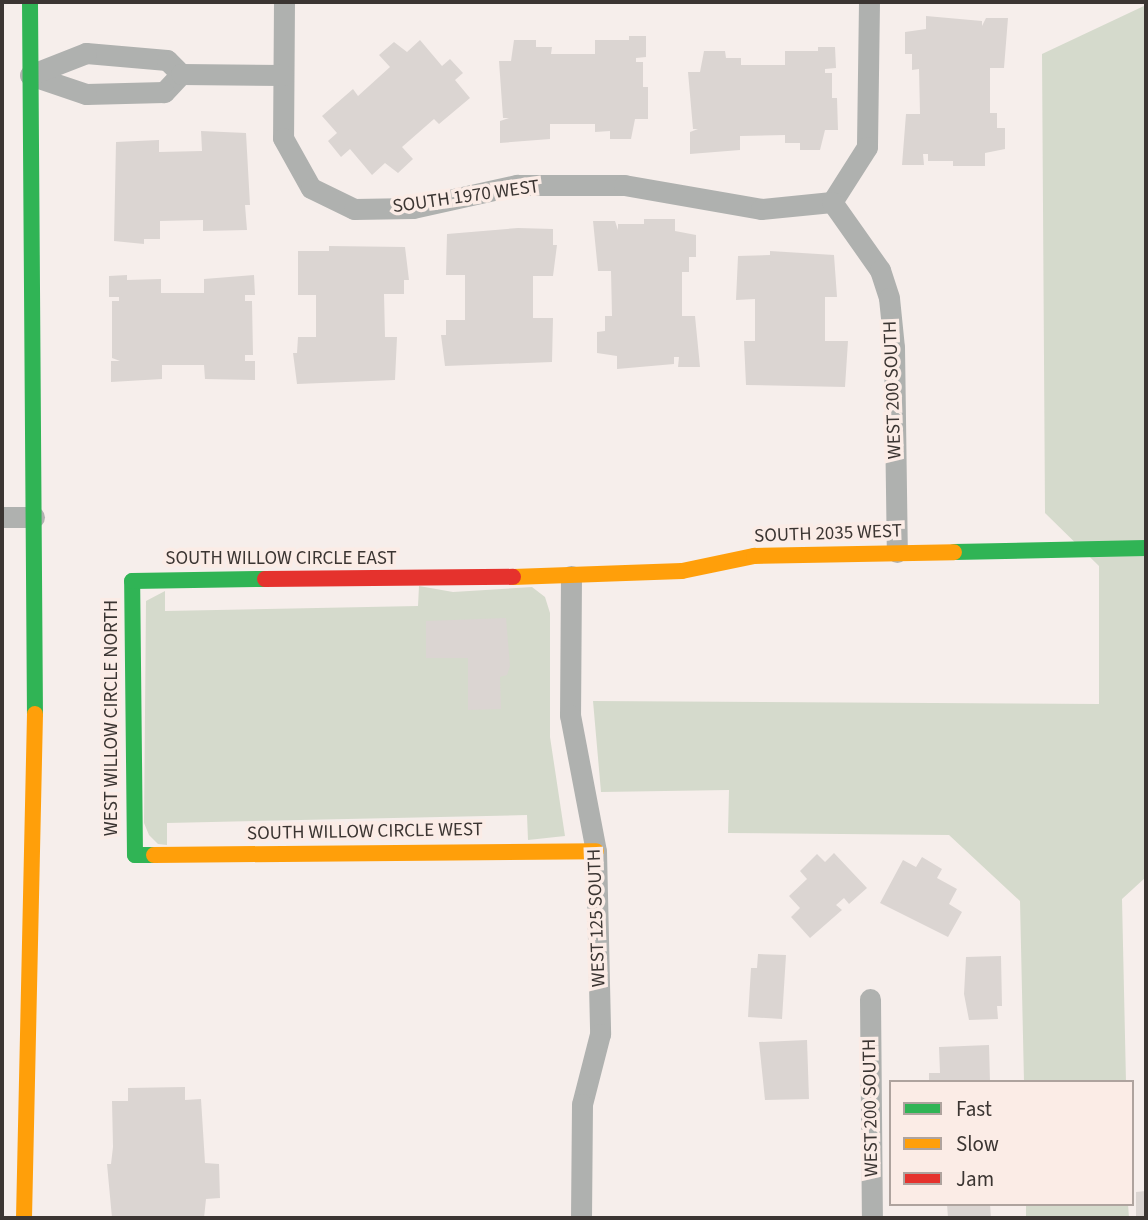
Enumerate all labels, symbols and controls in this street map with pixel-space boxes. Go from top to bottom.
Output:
street label: SOUTH 1970 WEST [391,175,541,219]
street label: WEST 200 SOUTH [879,320,907,460]
street label: SOUTH 2035 WEST [754,520,902,548]
street label: SOUTH WILLOW CIRCLE EAST [165,548,397,570]
street label: WEST WILLOW CIRCLE NORTH [101,600,123,836]
street label: SOUTH WILLOW CIRCLE WEST [247,819,483,845]
street label: WEST 125 SOUTH [583,848,611,988]
street label: WEST 200 SOUTH [858,1039,884,1177]
legend [889,1080,1134,1206]
text: Fast [956,1094,992,1124]
text: Slow [956,1129,999,1159]
text: Jam [956,1164,994,1194]

